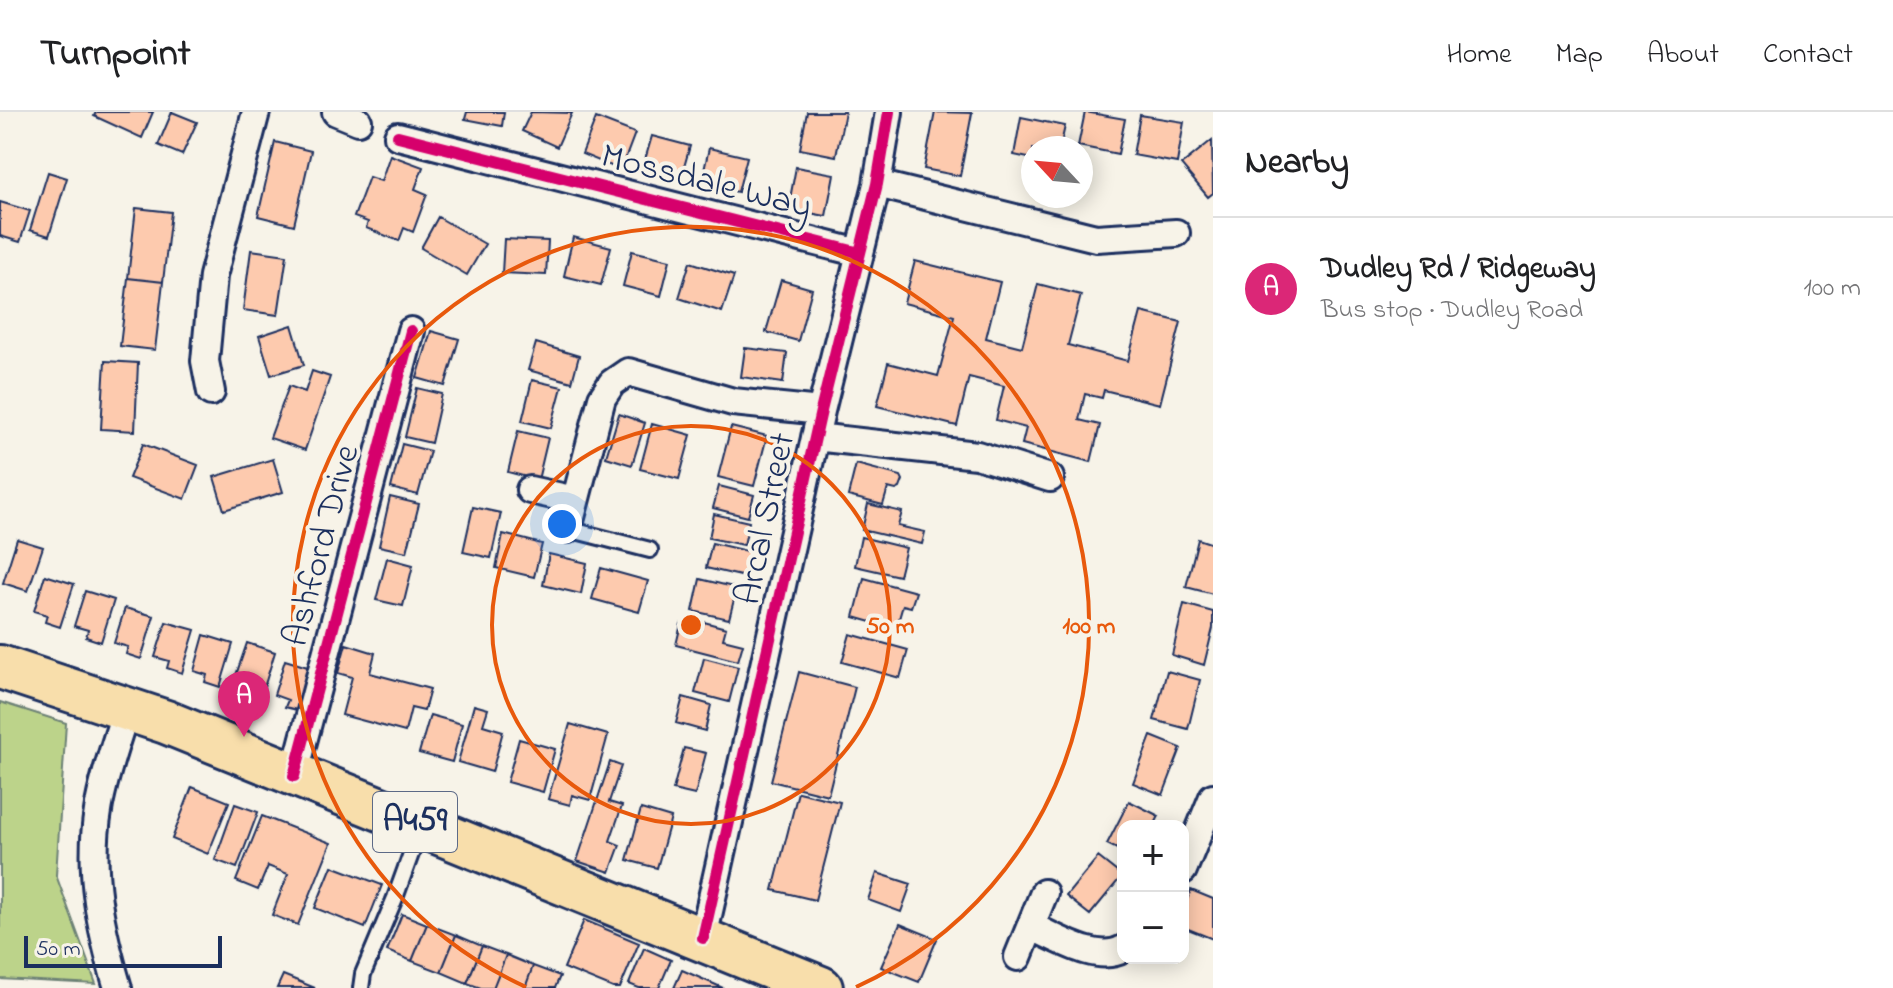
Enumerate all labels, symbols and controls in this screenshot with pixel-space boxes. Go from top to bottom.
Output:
text: Turnpoint [40,27,190,83]
text: Home [1446,35,1512,76]
text: Map [1556,35,1603,76]
text: About [1647,35,1719,76]
text: Contact [1763,35,1853,76]
street label: Mossdale Way [595,131,817,235]
north arrow [1021,136,1093,208]
text: Nearby [1245,139,1349,189]
text: Dudley Rd / Ridgeway [1321,248,1596,292]
text: A [1263,270,1279,308]
text: 100 m [1804,270,1861,308]
text: Bus stop · Dudley Road [1321,292,1583,330]
street label: Arcal Street [723,428,811,610]
street label: Ashford Drive [271,439,376,653]
your location [542,504,582,544]
text: 50 m [866,610,915,645]
text: 100 m [1063,610,1116,645]
centre of rings [677,611,705,639]
pin: A [218,671,270,737]
road number: A459 [373,792,457,852]
map controls [1117,820,1189,964]
button: + [1117,820,1189,892]
button: − [1117,892,1189,964]
scale bar [24,932,222,968]
text: 50 m [36,934,81,966]

